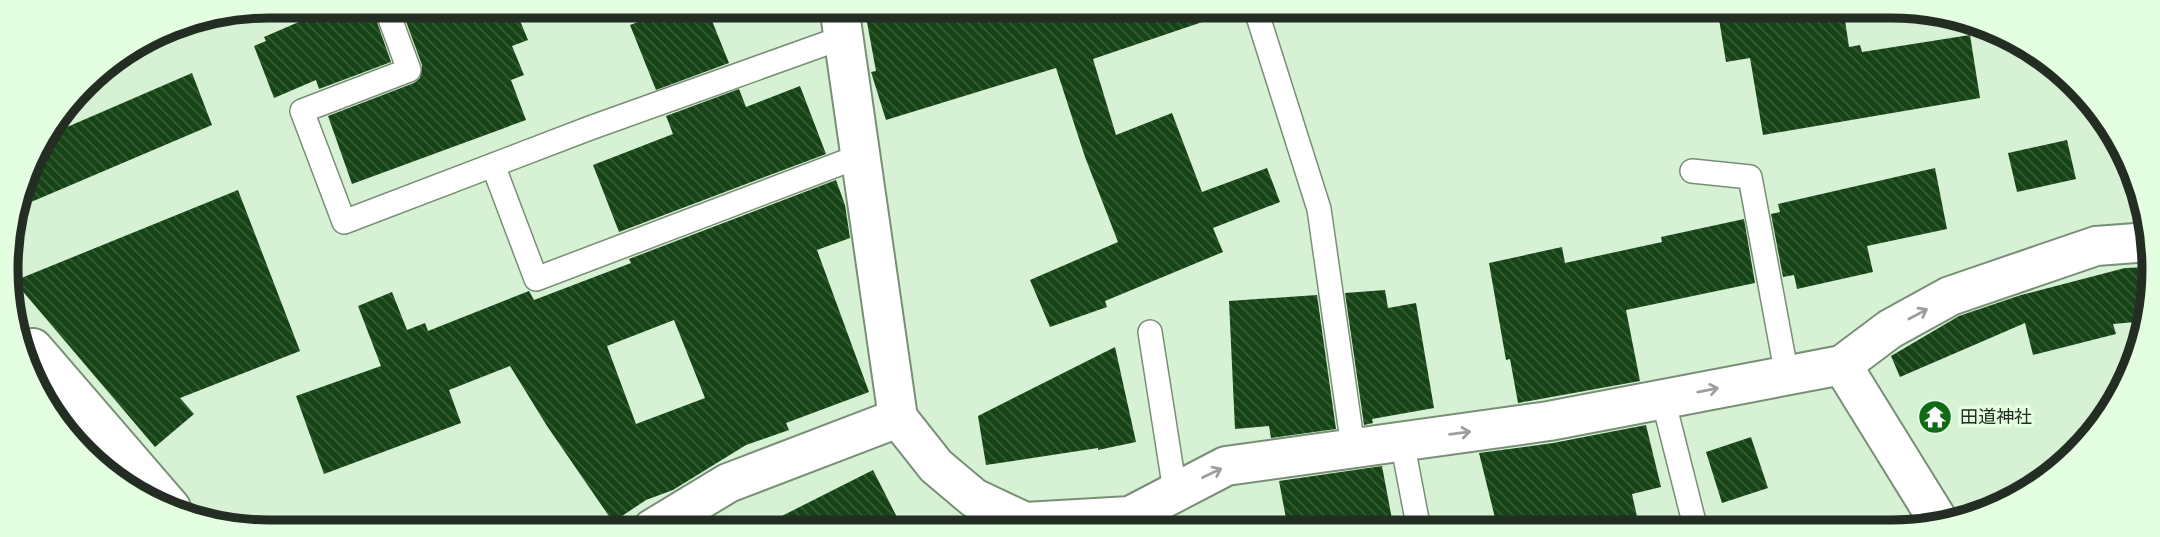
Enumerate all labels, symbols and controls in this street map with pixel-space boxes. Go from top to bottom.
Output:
one-way arrow [1907,307,1927,321]
one-way arrow [1696,383,1719,396]
temple icon: 田道神社 [1916,398,1954,436]
place label: 田道神社 [1960,406,2032,428]
one-way arrow [1448,426,1471,439]
one-way arrow [1201,466,1222,480]

